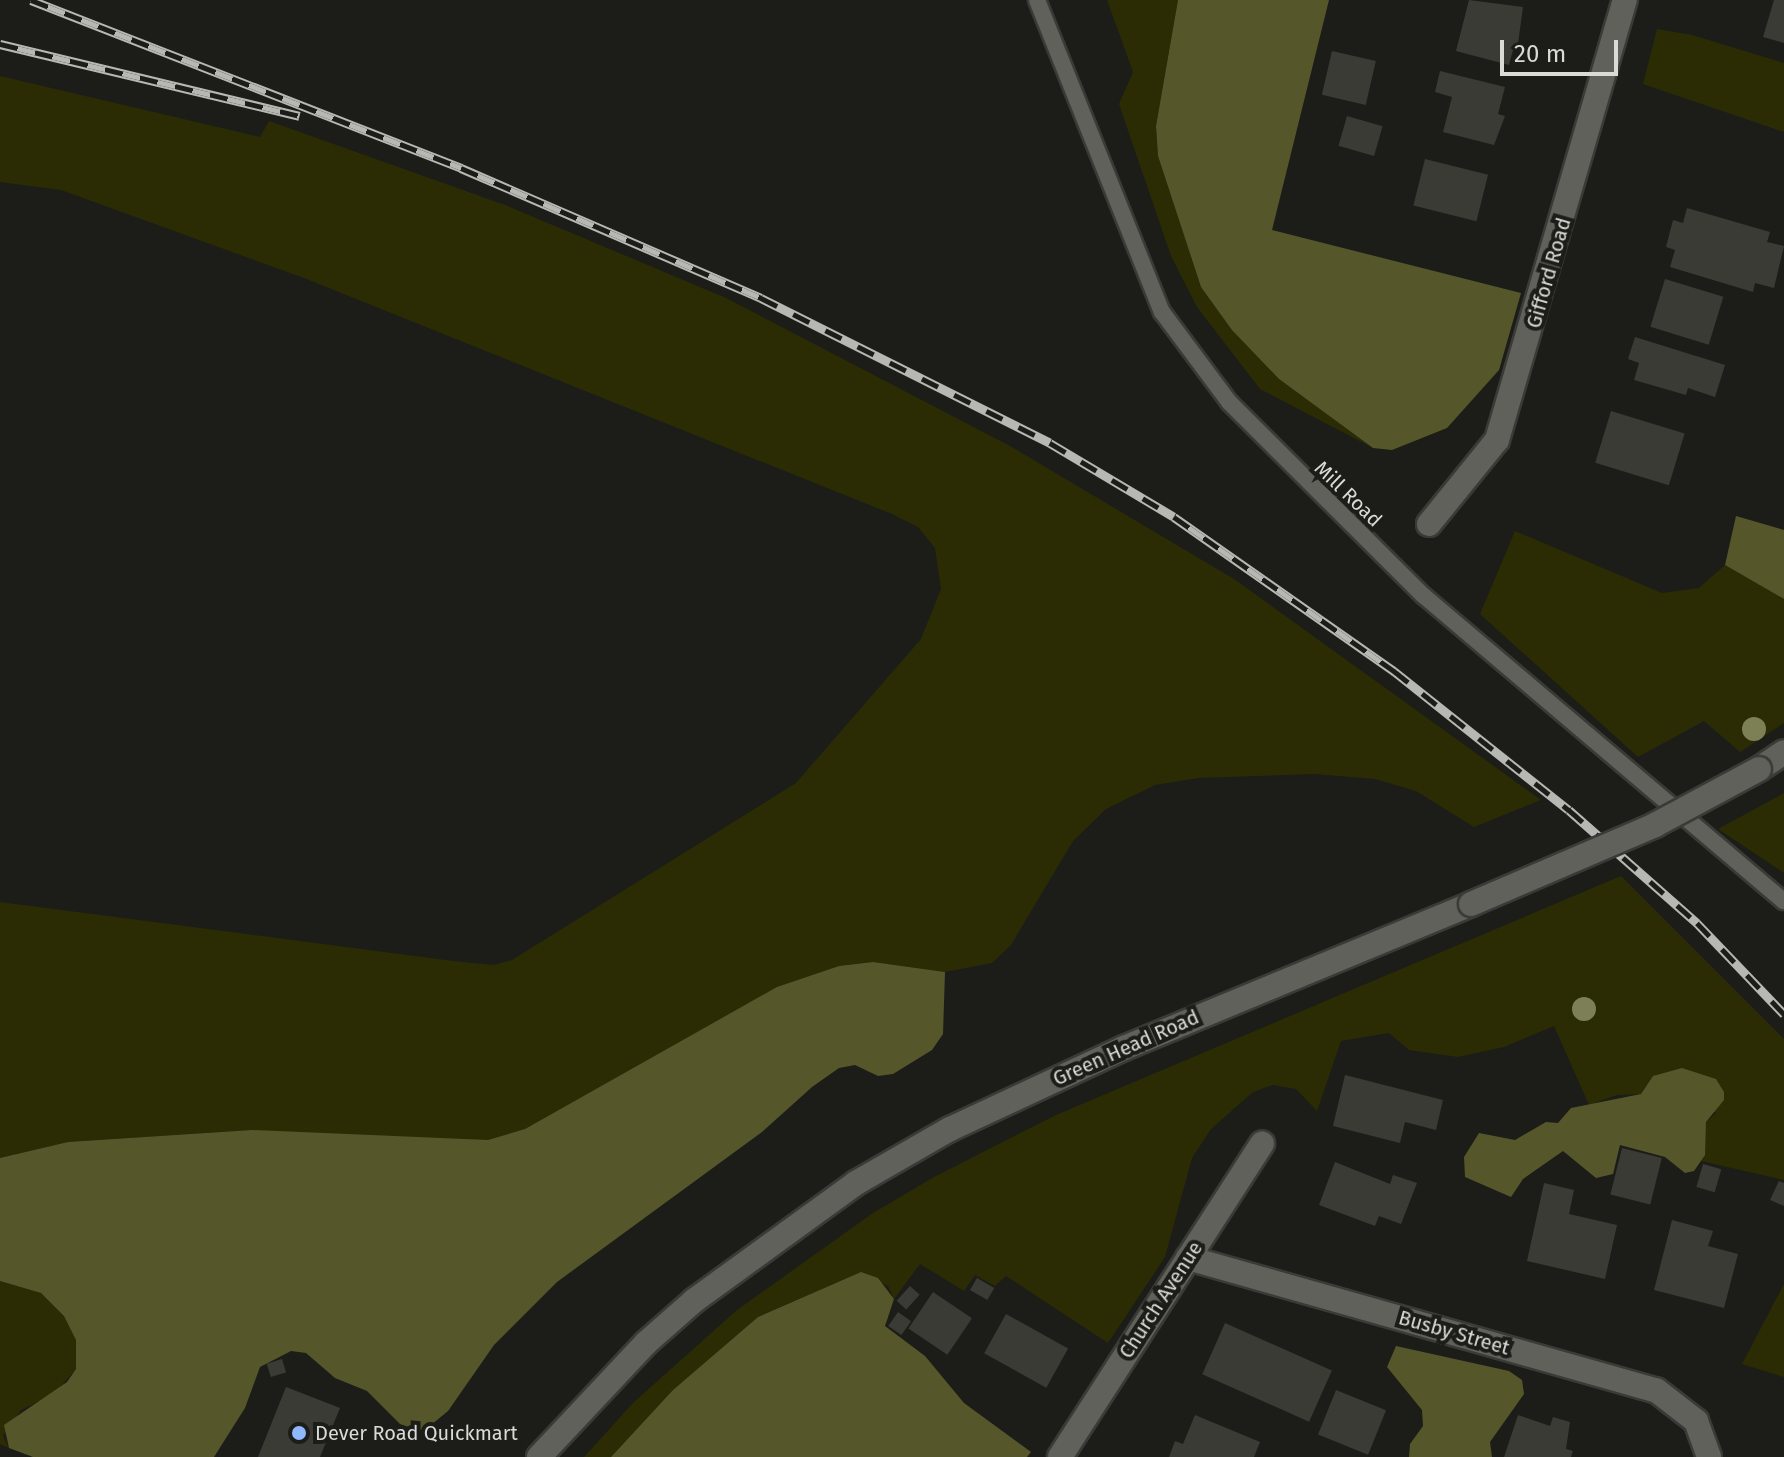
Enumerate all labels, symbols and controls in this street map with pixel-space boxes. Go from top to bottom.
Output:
scale bar [1504,24,1622,74]
text: 20 m [1514,40,1566,68]
street label: Gifford Road [1522,215,1576,331]
street label: Mill Road [1309,456,1387,532]
street label: Green Head Road [1049,1005,1203,1091]
street label: Church Avenue [1114,1237,1208,1363]
street label: Busby Street [1396,1306,1512,1360]
place label: Dever Road Quickmart [315,1421,518,1445]
marker: Dever Road Quickmart [290,1424,308,1442]

